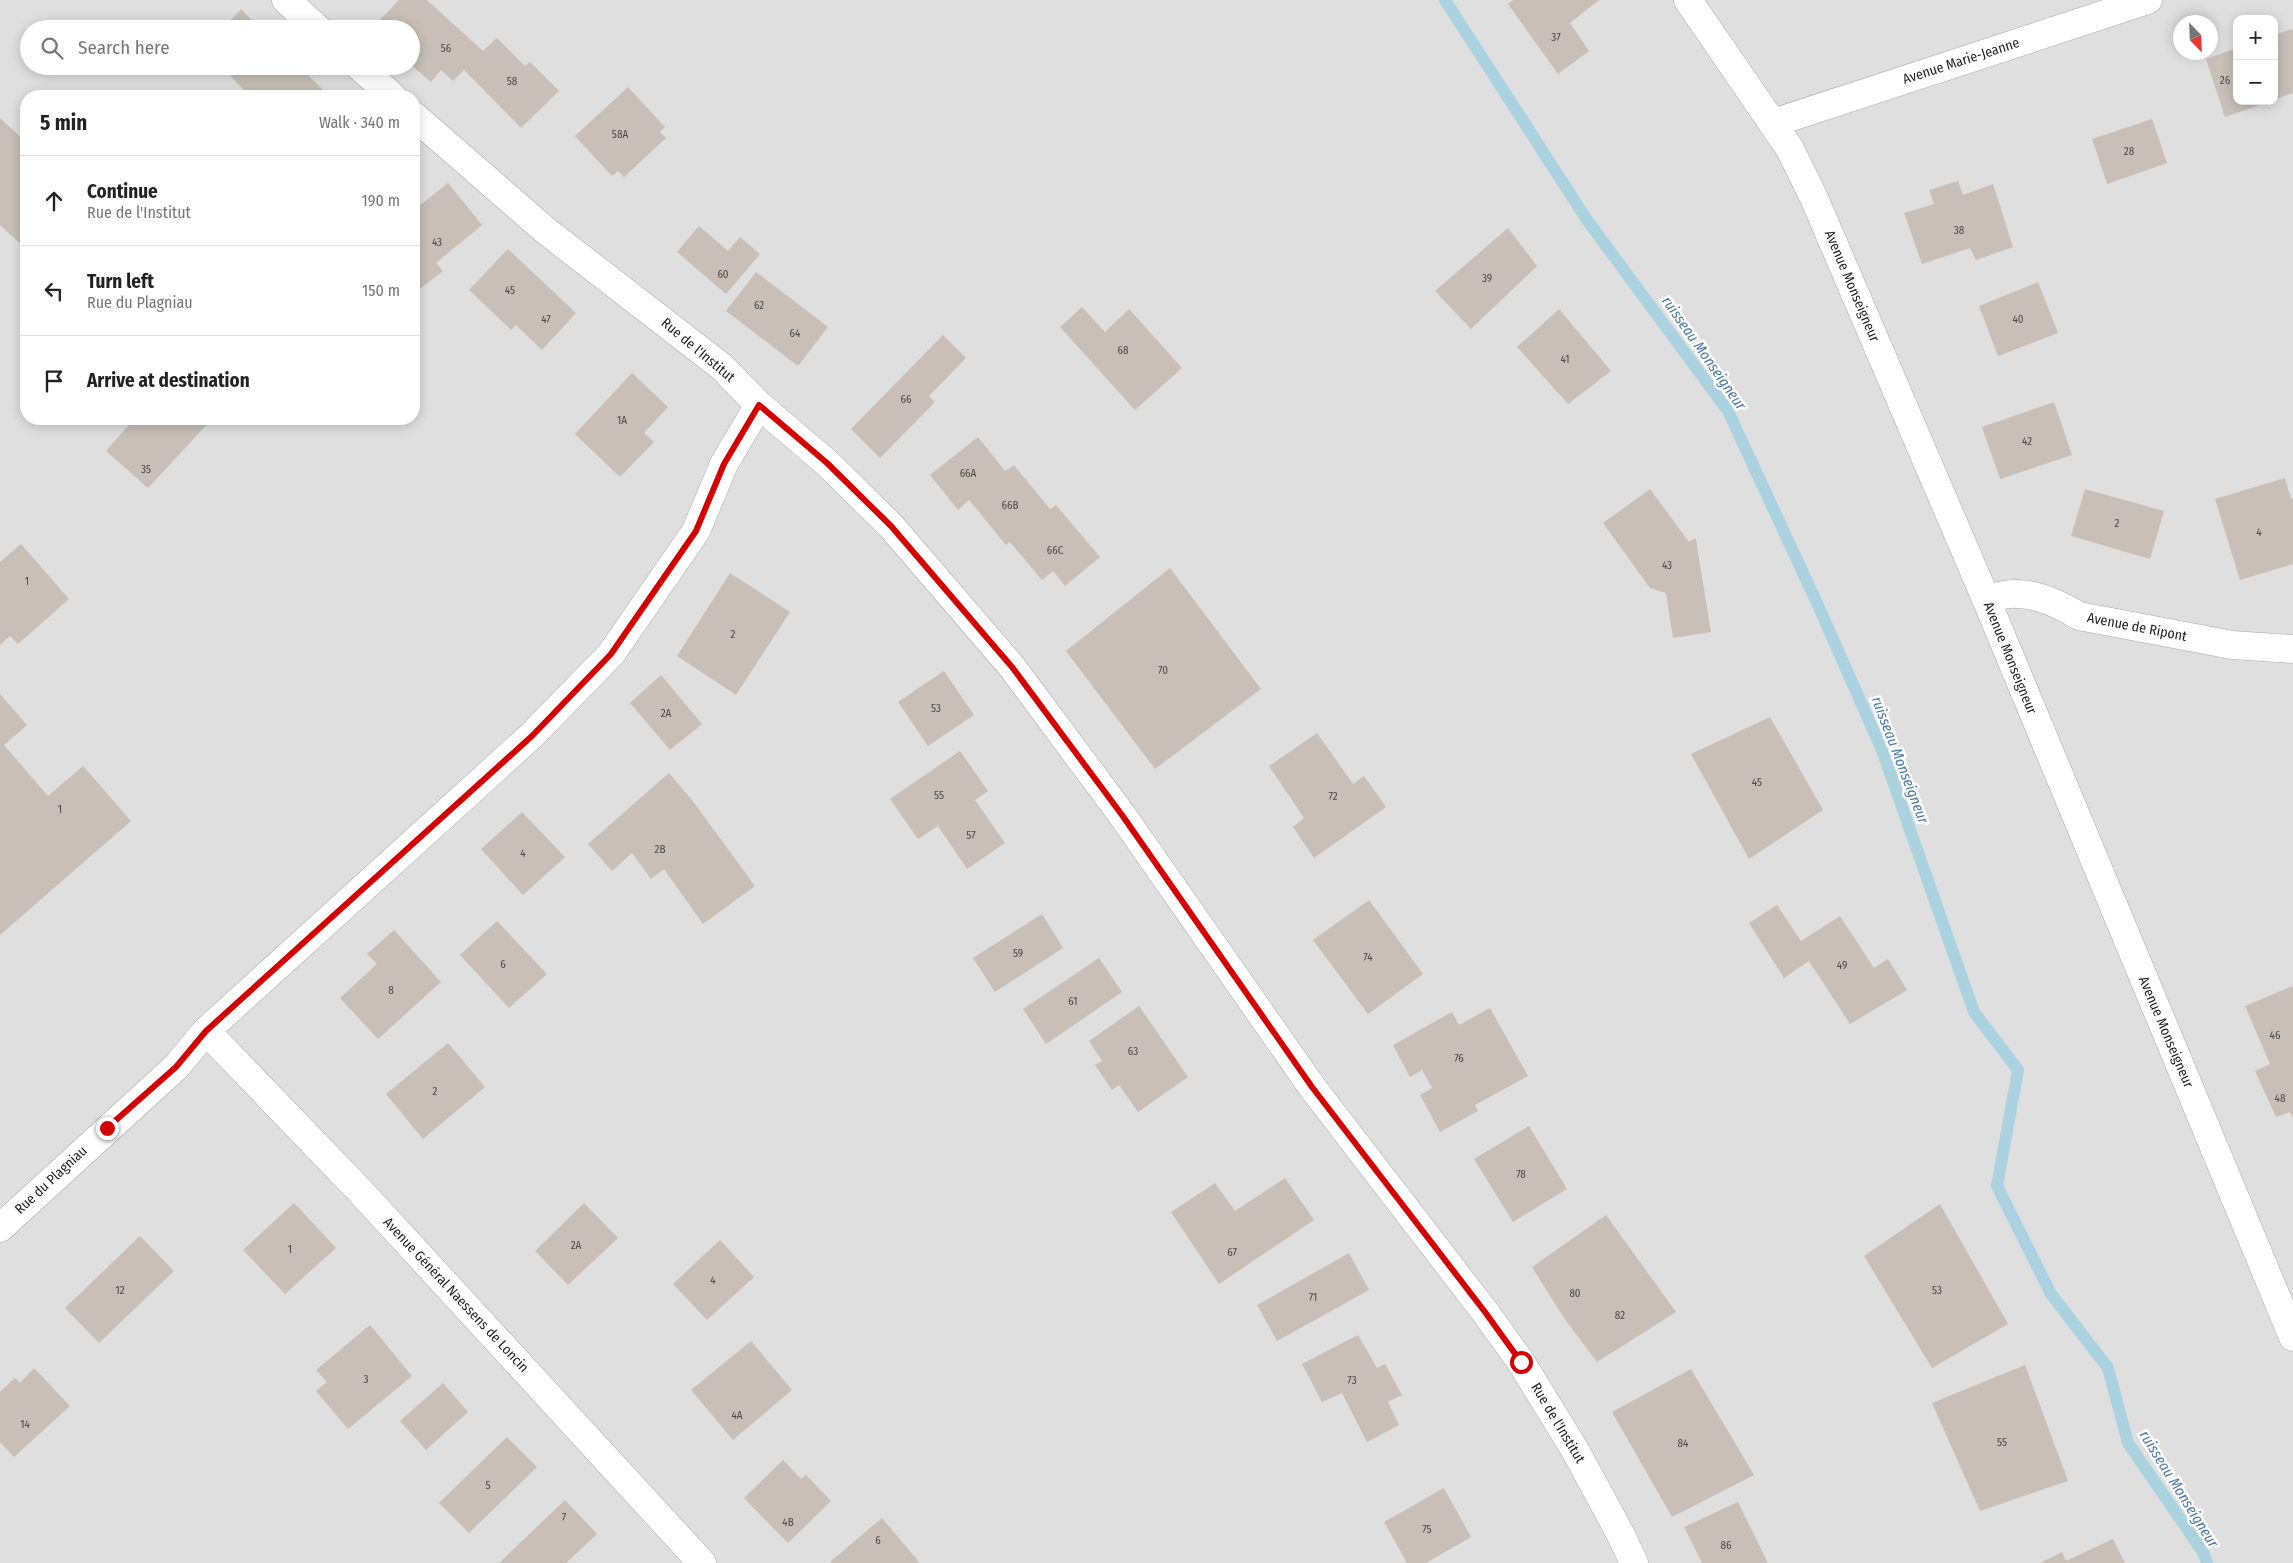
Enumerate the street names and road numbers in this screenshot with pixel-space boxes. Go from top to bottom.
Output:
street label: Avenue Marie-Jeanne [1901,34,2022,88]
street label: Avenue Monseigneur [1821,228,1883,344]
street label: Rue de l'Institut [658,314,739,386]
street label: Avenue Monseigneur [1980,599,2040,717]
street label: Avenue de Ripont [2086,609,2189,645]
street label: Avenue Monseigneur [2135,974,2197,1090]
street label: Rue du Plagniau [11,1142,91,1218]
street label: Avenue Général Naessens de Loncin [380,1214,532,1376]
street label: Rue de l'Institut [1527,1380,1589,1467]

